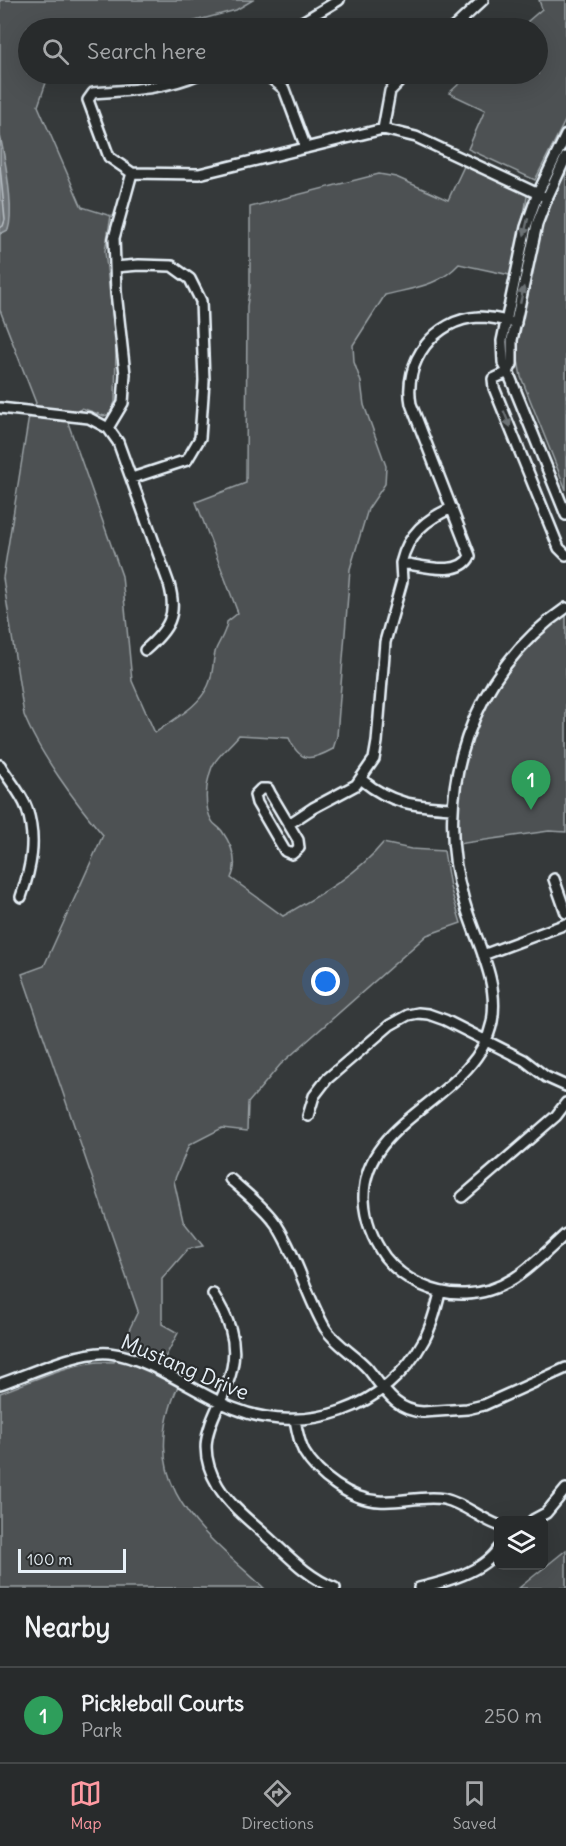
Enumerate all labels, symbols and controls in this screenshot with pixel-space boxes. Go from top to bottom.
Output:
search box [18,18,548,84]
icon: search [39,35,72,68]
text: Search here [87,37,206,65]
one-way arrow [521,218,531,236]
one-way arrow [517,286,527,304]
one-way arrow [502,410,512,428]
pin: 1 [512,760,550,810]
your location [311,967,340,996]
street label: Mustang Drive [117,1328,253,1406]
map controls [494,1516,548,1570]
button: layers [494,1516,548,1570]
scale bar [18,1546,126,1574]
text: 100 m [27,1549,72,1569]
text: Nearby [24,1611,110,1644]
text: Pickleball Courts [81,1689,244,1717]
text: 1 [40,1703,47,1728]
text: 250 m [484,1703,542,1728]
text: Park [81,1717,122,1742]
tab: Map [69,1777,102,1833]
tab: Directions [241,1777,314,1833]
tab: Saved [453,1777,497,1833]

